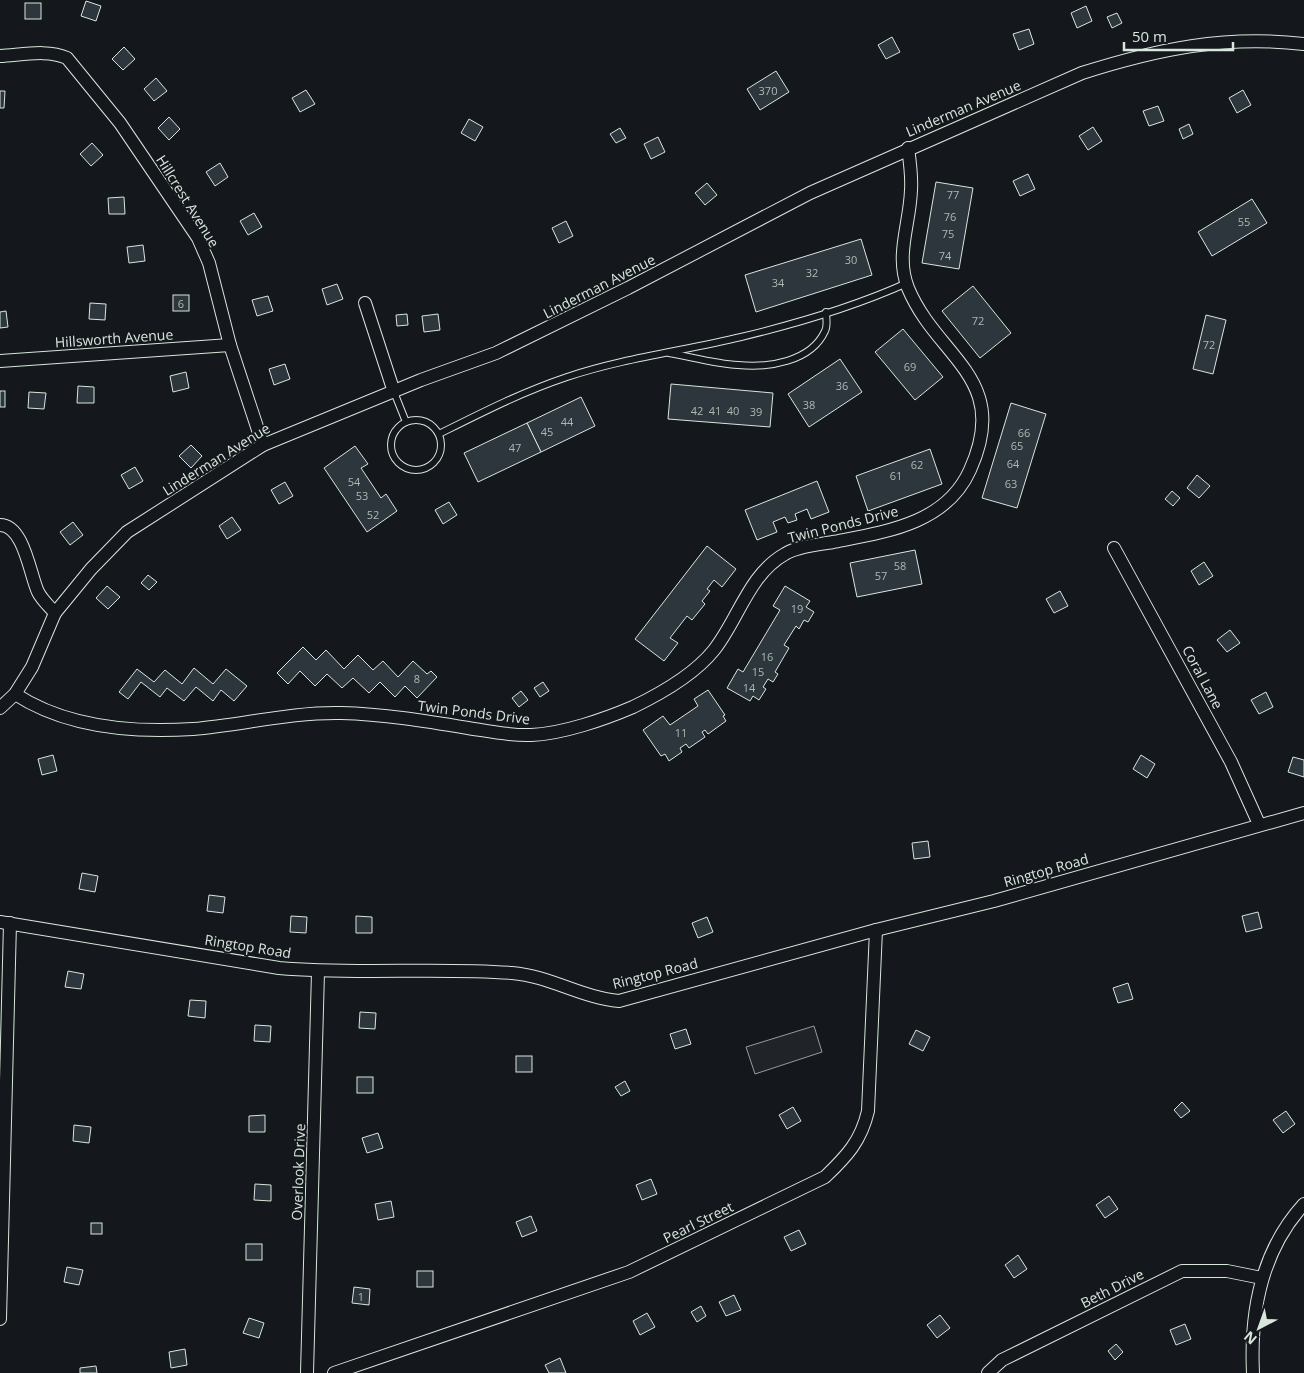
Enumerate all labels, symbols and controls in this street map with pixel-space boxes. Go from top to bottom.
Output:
scale bar [1124,20,1233,52]
text: 50 m [1132,26,1167,46]
street label: Linderman Avenue [903,75,1024,141]
house number: 370 [759,83,777,98]
street label: Hillcrest Avenue [152,151,224,251]
house number: 77 [947,187,959,202]
house number: 76 [944,209,956,224]
house number: 55 [1238,214,1250,229]
house number: 75 [942,226,954,241]
house number: 74 [939,248,952,263]
street label: Linderman Avenue [540,249,658,322]
house number: 30 [845,252,857,267]
house number: 32 [806,265,818,280]
house number: 34 [772,275,785,290]
house number: 6 [178,296,184,311]
house number: 72 [972,313,984,328]
street label: Hillsworth Avenue [54,324,174,352]
house number: 72 [1203,337,1215,352]
house number: 69 [904,359,916,374]
house number: 36 [836,378,848,393]
house number: 38 [803,397,815,412]
house number: 42 [691,403,703,418]
house number: 41 [709,403,721,418]
house number: 40 [727,403,739,418]
house number: 39 [750,404,762,419]
house number: 44 [561,414,574,429]
street label: Linderman Avenue [159,418,273,500]
house number: 45 [541,424,553,439]
house number: 66 [1018,425,1030,440]
house number: 65 [1011,438,1023,453]
house number: 47 [509,440,521,455]
house number: 64 [1007,456,1020,471]
house number: 62 [911,457,923,472]
house number: 61 [890,468,902,483]
house number: 54 [348,474,361,489]
house number: 63 [1005,476,1017,491]
house number: 53 [356,488,368,503]
street label: Twin Ponds Drive [786,501,900,547]
house number: 52 [367,507,379,522]
house number: 58 [894,558,906,573]
house number: 57 [875,568,887,583]
house number: 19 [791,601,803,616]
street label: Coral Lane [1178,642,1228,712]
house number: 16 [761,649,773,664]
house number: 15 [752,664,764,679]
house number: 8 [414,671,420,686]
house number: 14 [743,680,756,695]
street label: Twin Ponds Drive [417,696,531,728]
house number: 11 [675,725,687,740]
street label: Ringtop Road [1001,849,1091,891]
street label: Ringtop Road [203,930,293,962]
street label: Ringtop Road [610,953,700,993]
street label: Overlook Drive [287,1123,309,1221]
street label: Pearl Street [660,1197,736,1247]
street label: Beth Drive [1077,1264,1147,1312]
house number: 1 [358,1289,364,1304]
north arrow [1234,1303,1284,1353]
text: N [1240,1327,1261,1349]

